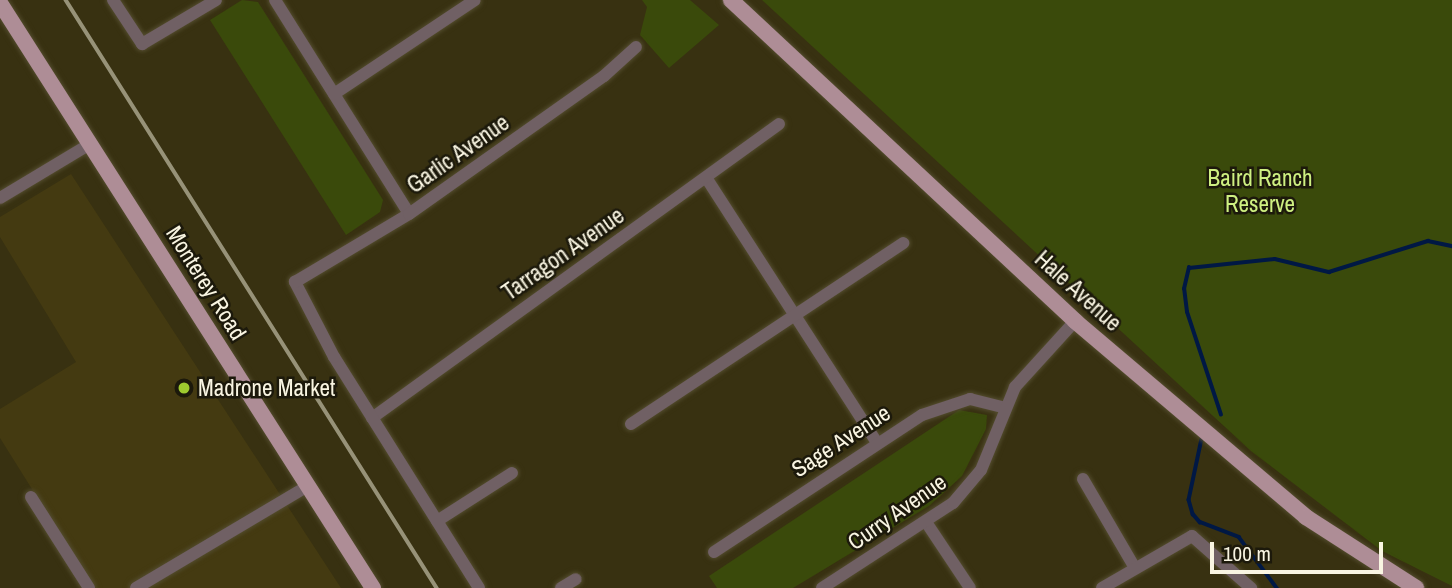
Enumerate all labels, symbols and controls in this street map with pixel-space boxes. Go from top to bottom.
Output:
street label: Garlic Avenue [401,109,515,199]
park label: Baird Ranch Reserve [1208,164,1312,218]
street label: Tarragon Avenue [496,201,630,307]
street label: Monterey Road [160,221,252,345]
street label: Hale Avenue [1029,245,1127,337]
place label: Madrone Market [198,374,335,402]
marker: Madrone Market [176,380,192,396]
street label: Sage Avenue [786,399,896,483]
street label: Curry Avenue [842,468,952,556]
scale bar [1214,528,1387,572]
text: 100 m [1223,539,1271,568]

